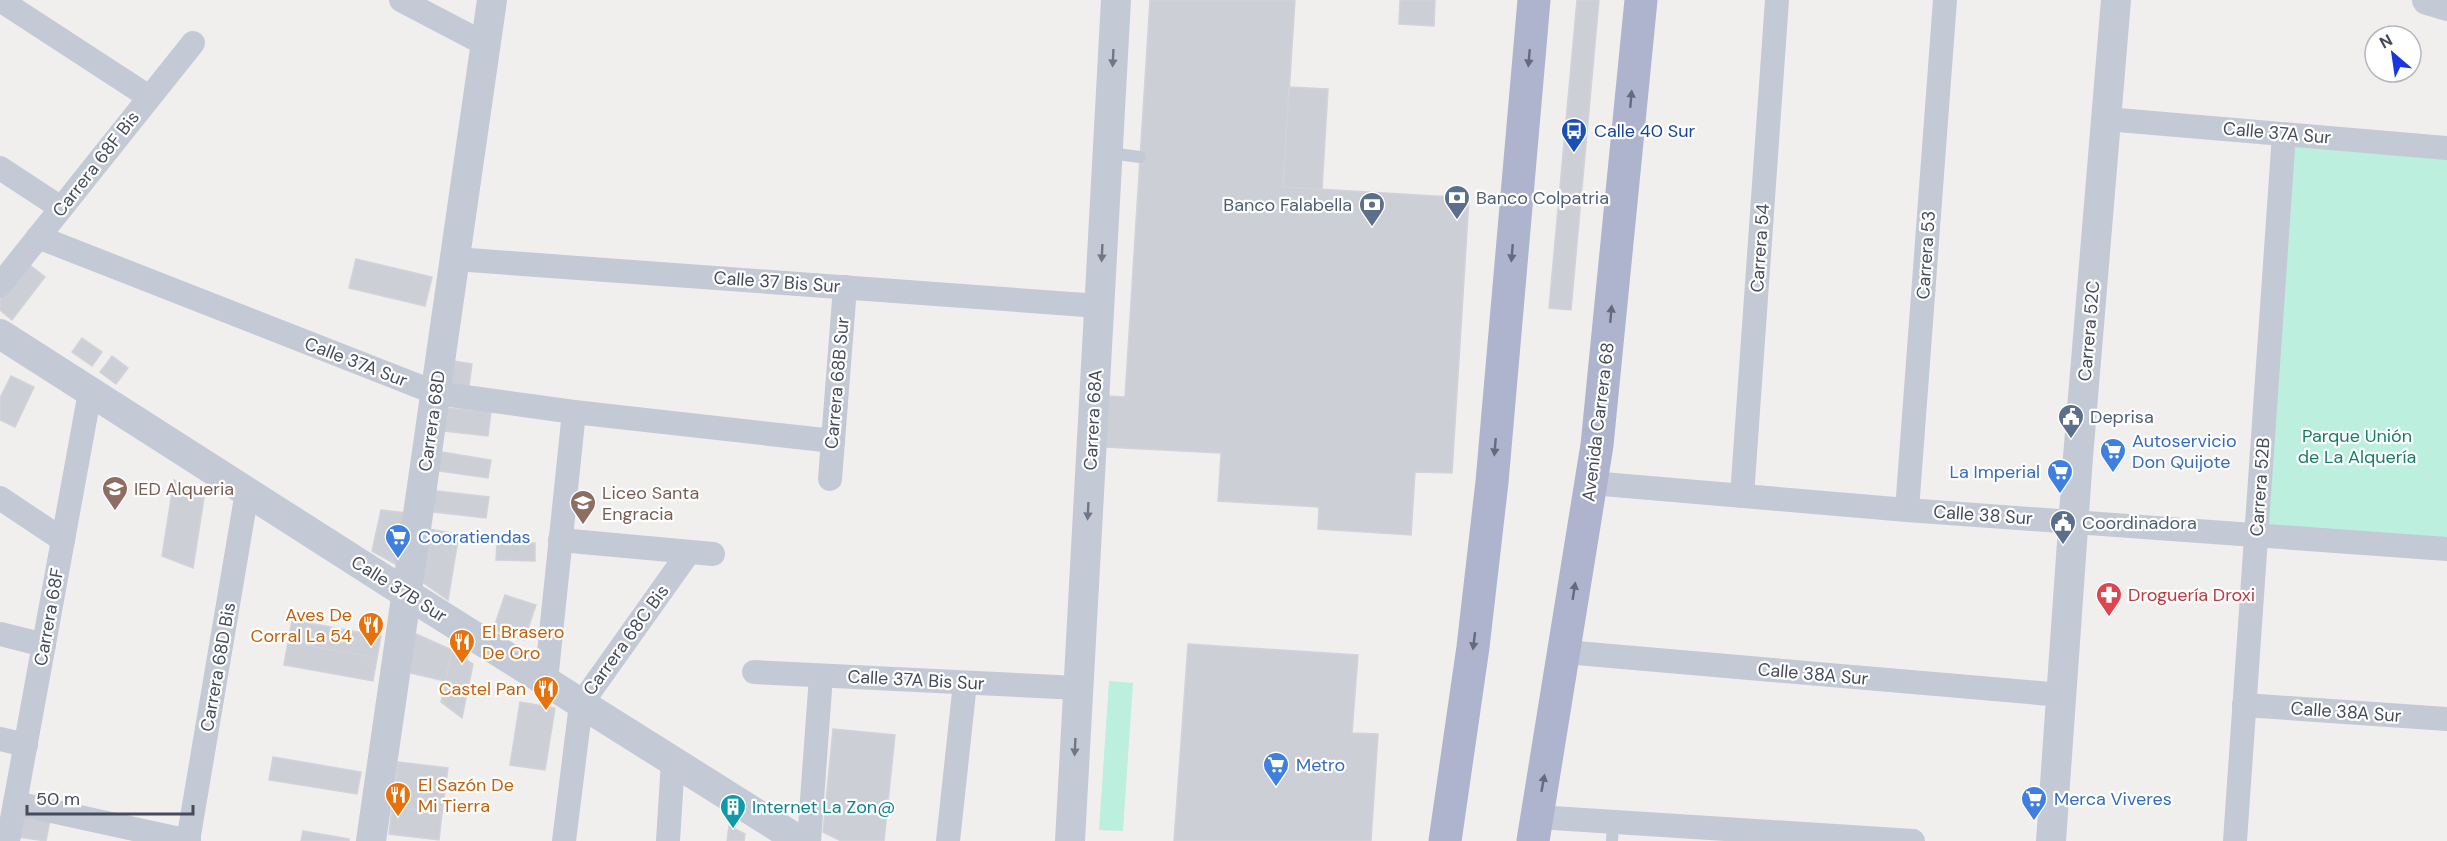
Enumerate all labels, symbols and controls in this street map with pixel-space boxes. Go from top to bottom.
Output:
north arrow [2363,24,2423,84]
text: N [2376,29,2396,53]
one-way arrow [1108,49,1117,68]
one-way arrow [1524,49,1534,68]
one-way arrow [1626,90,1636,109]
street label: Carrera 68F Bis [47,106,145,222]
bus stop icon: Calle 40 Sur [1559,116,1589,154]
street label: Calle 37A Sur [2222,116,2332,150]
place label: Calle 40 Sur [1594,119,1696,143]
bank icon: Banco Colpatria [1442,183,1472,221]
place label: Banco Colpatria [1476,186,1609,210]
bank icon: Banco Falabella [1357,190,1387,228]
place label: Banco Falabella [1223,193,1352,217]
street label: Carrera 54 [1745,203,1775,293]
street label: Carrera 53 [1911,210,1941,300]
one-way arrow [1507,243,1517,262]
one-way arrow [1097,244,1106,263]
street label: Calle 37 Bis Sur [713,266,841,298]
street label: Carrera 52C [2073,280,2105,382]
one-way arrow [1606,305,1616,324]
street label: Carrera 68B Sur [819,316,855,450]
street label: Calle 37A Sur [301,331,411,393]
street label: Avenida Carrera 68 [1576,341,1620,503]
street label: Carrera 68D [413,369,451,473]
street label: Carrera 68A [1078,369,1108,471]
public building icon: Deprisa [2056,402,2086,440]
place label: Deprisa [2090,405,2154,429]
park label: Parque Unión de La Alquería [2298,424,2416,469]
place label: Autoservicio Don Quijote [2132,429,2237,474]
supermarket icon: Autoservicio Don Quijote [2098,436,2128,474]
one-way arrow [1490,437,1500,456]
street label: Carrera 52B [2245,437,2275,537]
supermarket icon: La Imperial [2045,457,2075,495]
place label: La Imperial [1949,460,2040,484]
school or university icon: IED Alqueria [100,474,130,512]
place label: IED Alqueria [134,477,234,501]
place label: Liceo Santa Engracia [602,481,699,526]
school or university icon: Liceo Santa Engracia [568,488,598,526]
street label: Calle 38 Sur [1933,500,2034,530]
one-way arrow [1083,501,1092,520]
public building icon: Coordinadora [2048,508,2078,546]
place label: Coordinadora [2082,511,2197,535]
supermarket icon: Cooratiendas [383,522,413,560]
place label: Cooratiendas [418,525,531,549]
street label: Calle 37B Sur [347,550,452,628]
street label: Carrera 68F [29,566,69,668]
street label: Carrera 68C Bis [578,580,674,700]
pharmacy icon: Droguería Droxi [2094,580,2124,618]
one-way arrow [1570,581,1579,600]
place label: Droguería Droxi [2128,583,2255,607]
street label: Carrera 68D Bis [195,601,241,733]
place label: Aves De Corral La 54 [251,603,352,648]
restaurant icon: Aves De Corral La 54 [356,610,386,648]
place label: El Brasero De Oro [482,620,565,665]
restaurant icon: El Brasero De Oro [447,627,477,665]
one-way arrow [1469,631,1478,650]
street label: Calle 38A Sur [1757,657,1870,691]
street label: Calle 37A Bis Sur [847,664,986,696]
restaurant icon: Castel Pan [531,674,561,712]
place label: Castel Pan [439,677,526,701]
street label: Calle 38A Sur [2290,696,2403,728]
one-way arrow [1071,737,1080,756]
supermarket icon: Metro [1261,750,1291,788]
place label: Metro [1296,753,1345,777]
place label: El Sazón De Mi Tierra [418,773,514,818]
one-way arrow [1538,774,1547,793]
scale bar [27,778,194,816]
restaurant icon: El Sazón De Mi Tierra [383,780,413,818]
supermarket icon: Merca Viveres [2019,784,2049,822]
text: 50 m [36,787,80,811]
place label: Merca Viveres [2054,787,2172,811]
building icon: Internet La Zon@ [718,792,748,830]
place label: Internet La Zon@ [752,795,895,819]

